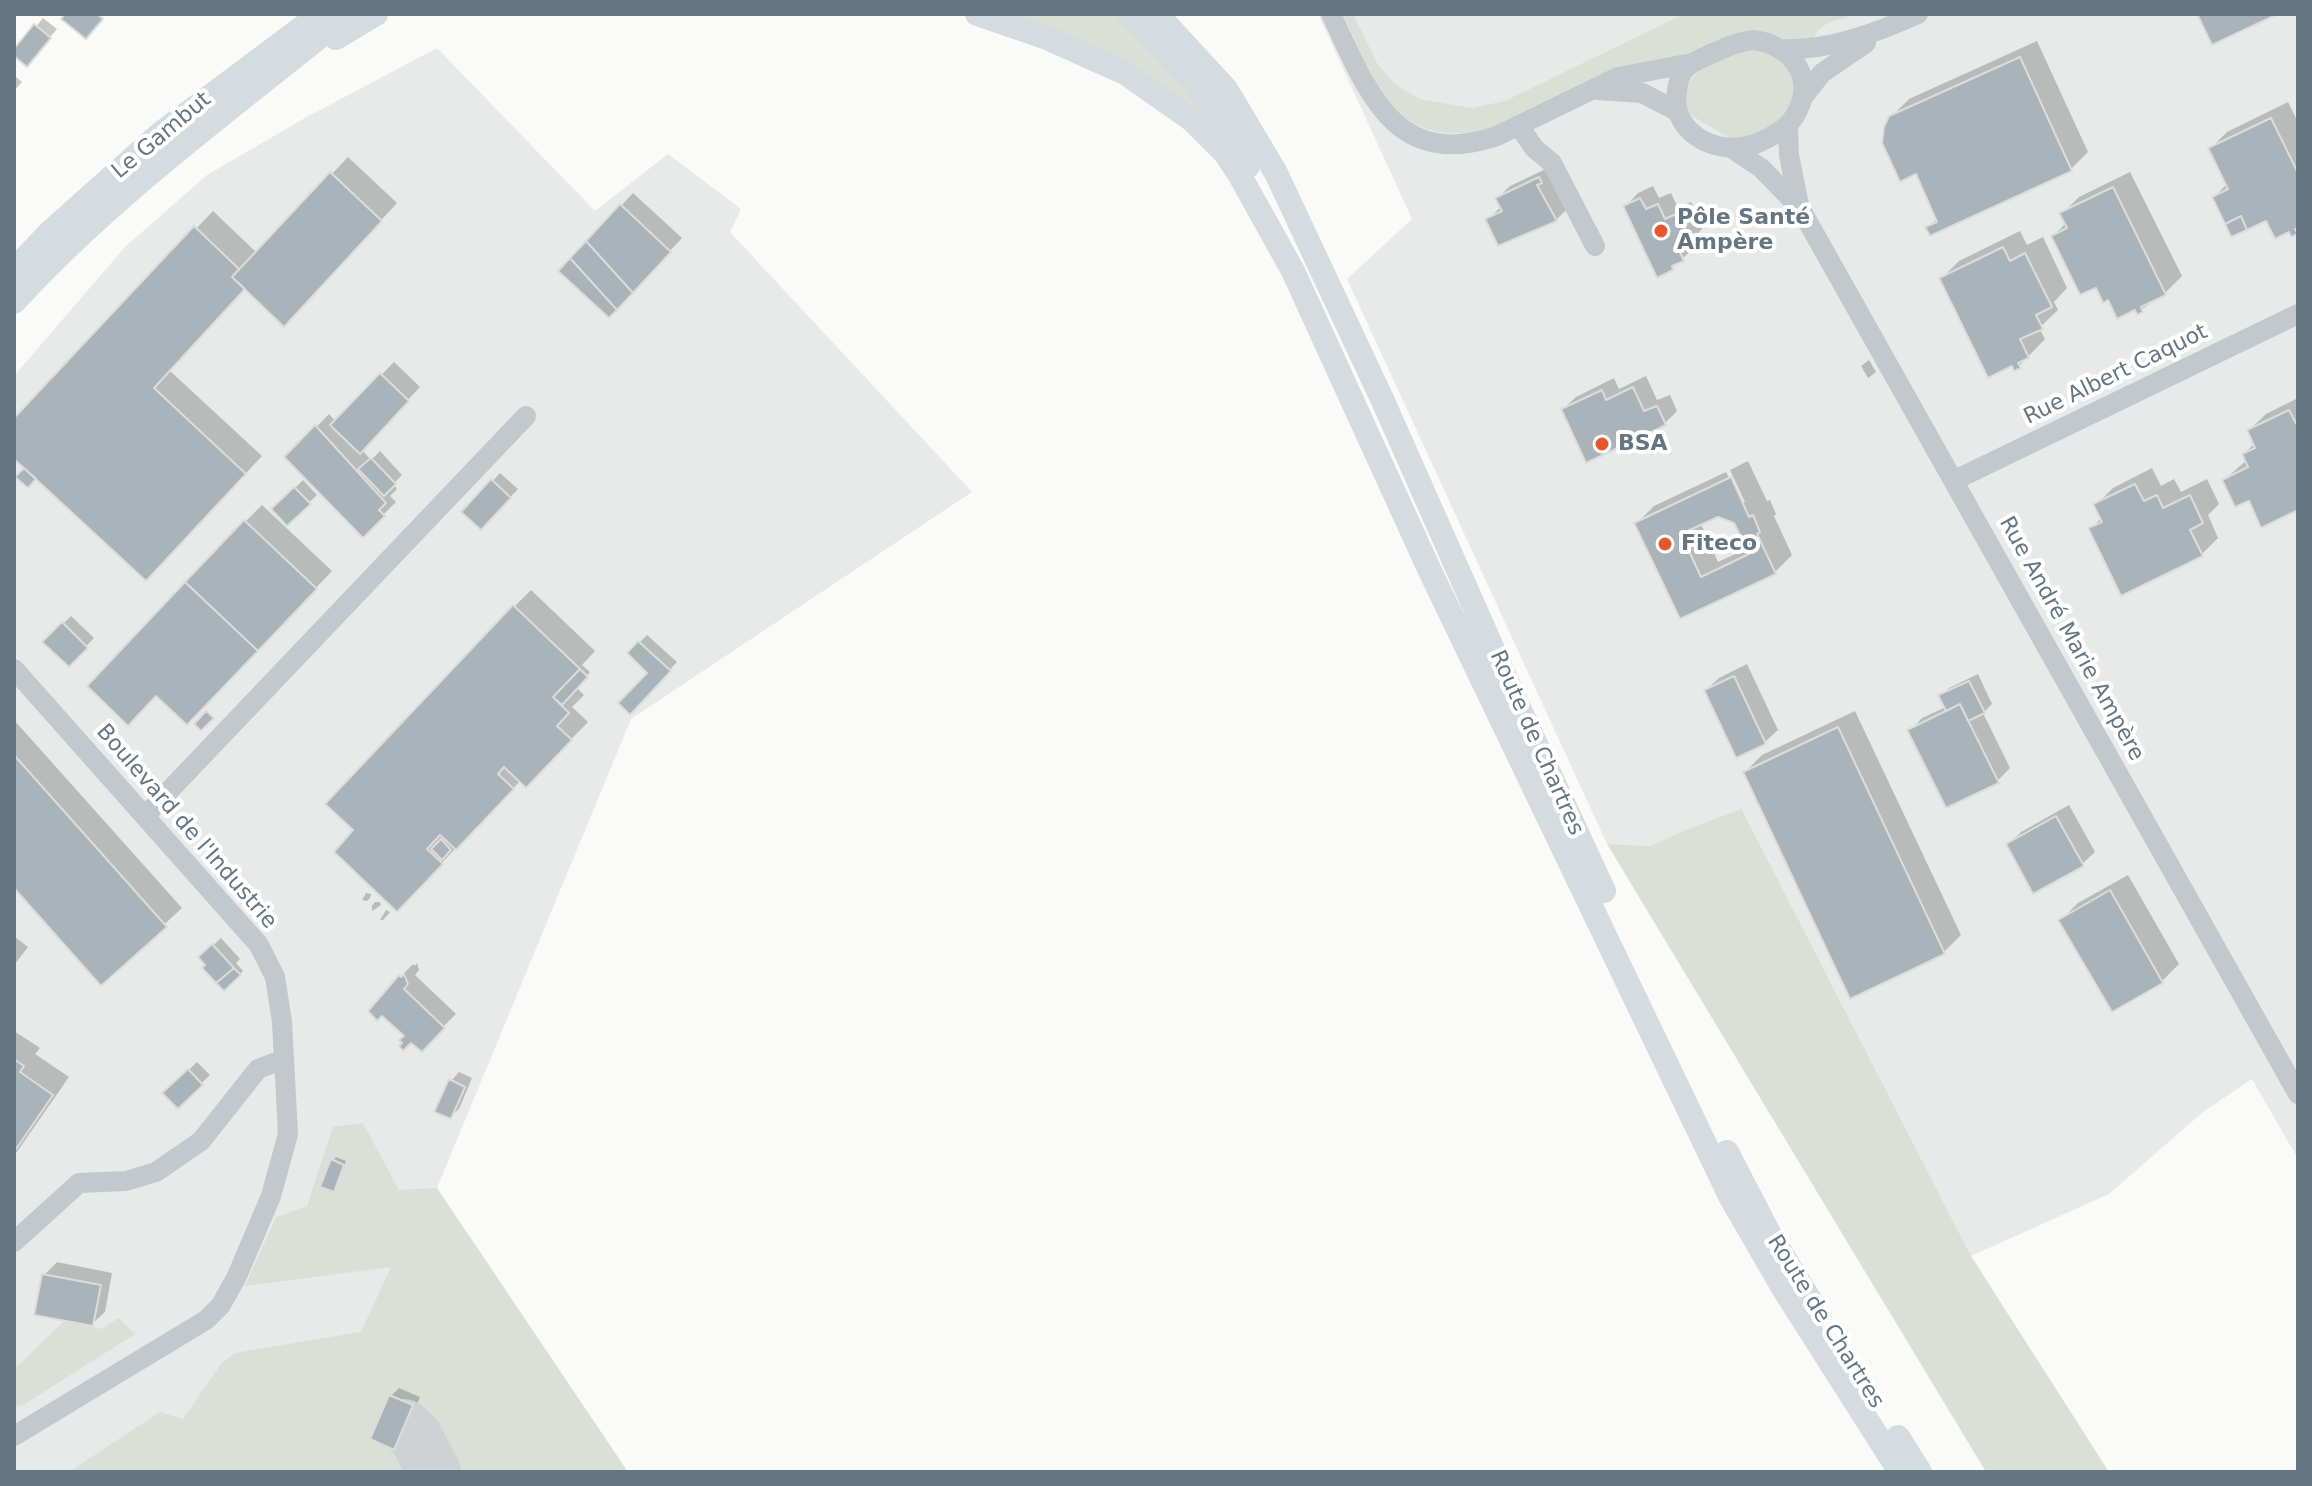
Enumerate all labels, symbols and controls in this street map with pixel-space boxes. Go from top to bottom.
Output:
street label: Le Gambut [107,87,217,185]
place label: Pôle Santé Ampère [1677,205,1810,256]
marker: Pôle Santé Ampère [1652,222,1670,240]
street label: Rue Albert Caquot [2020,319,2212,431]
place label: BSA [1618,431,1668,457]
marker: BSA [1593,435,1611,453]
street label: Rue André Marie Ampère [1993,512,2149,766]
place label: Fiteco [1681,531,1757,557]
marker: Fiteco [1656,535,1674,553]
street label: Route de Chartres [1483,647,1589,839]
street label: Boulevard de l'Industrie [90,719,282,935]
street label: Route de Chartres [1761,1230,1889,1414]

